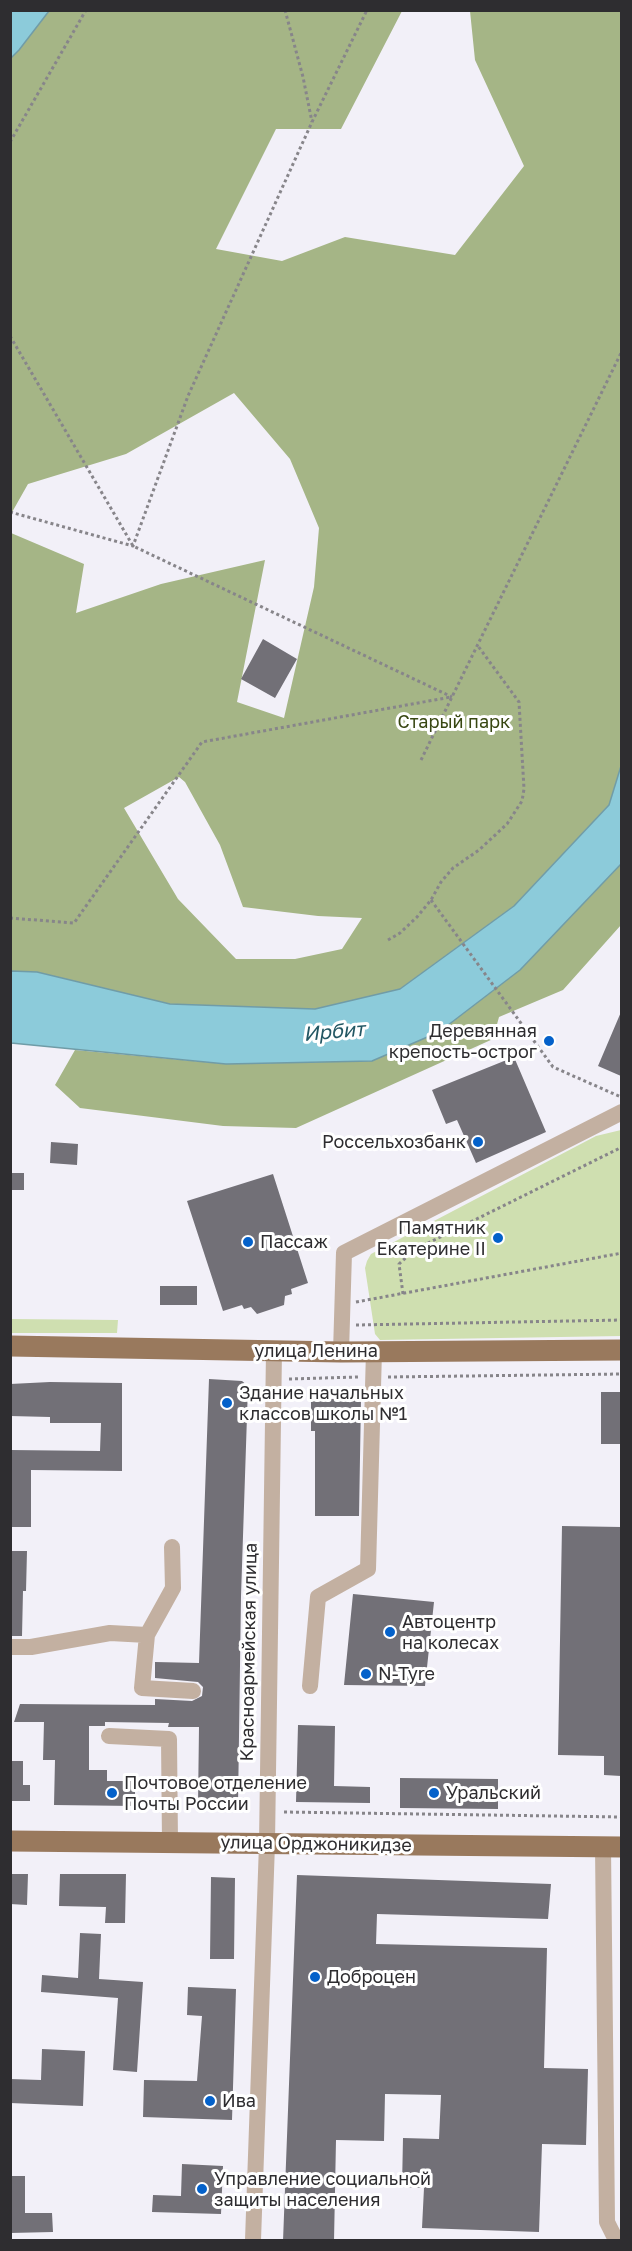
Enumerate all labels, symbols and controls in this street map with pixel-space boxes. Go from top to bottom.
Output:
park label: Старый парк [398,711,510,733]
water label: Ирбит [302,1017,366,1047]
place label: Деревянная крепость-острог [389,1020,537,1062]
marker: Деревянная крепость-острог [542,1034,556,1048]
place label: Россельхозбанк [322,1131,466,1153]
marker: Россельхозбанк [471,1135,485,1149]
place label: Памятник Екатерине II [377,1217,486,1260]
place label: Пассаж [260,1231,328,1253]
marker: Памятник Екатерине II [491,1231,505,1245]
marker: Пассаж [241,1235,255,1249]
street label: улица Ленина [254,1340,378,1362]
place label: Здание начальных классов школы №1 [239,1382,407,1424]
marker: Здание начальных классов школы №1 [220,1396,234,1410]
street label: Красноармейская улица [236,1542,262,1762]
place label: Автоцентр на колесах [402,1611,499,1654]
marker: Автоцентр на колесах [383,1625,397,1639]
place label: N-Tyre [378,1663,435,1685]
marker: N-Tyre [359,1667,373,1681]
place label: Почтовое отделение Почты России [124,1772,307,1814]
place label: Уральский [446,1782,541,1804]
marker: Почтовое отделение Почты России [105,1786,119,1800]
marker: Уральский [427,1786,441,1800]
street label: улица Орджоникидзе [220,1832,412,1856]
place label: Доброцен [327,1966,416,1988]
marker: Доброцен [308,1970,322,1984]
place label: Ива [222,2090,256,2112]
marker: Ива [203,2094,217,2108]
place label: Управление социальной защиты населения [214,2168,431,2210]
marker: Управление социальной защиты населения [195,2182,209,2196]

